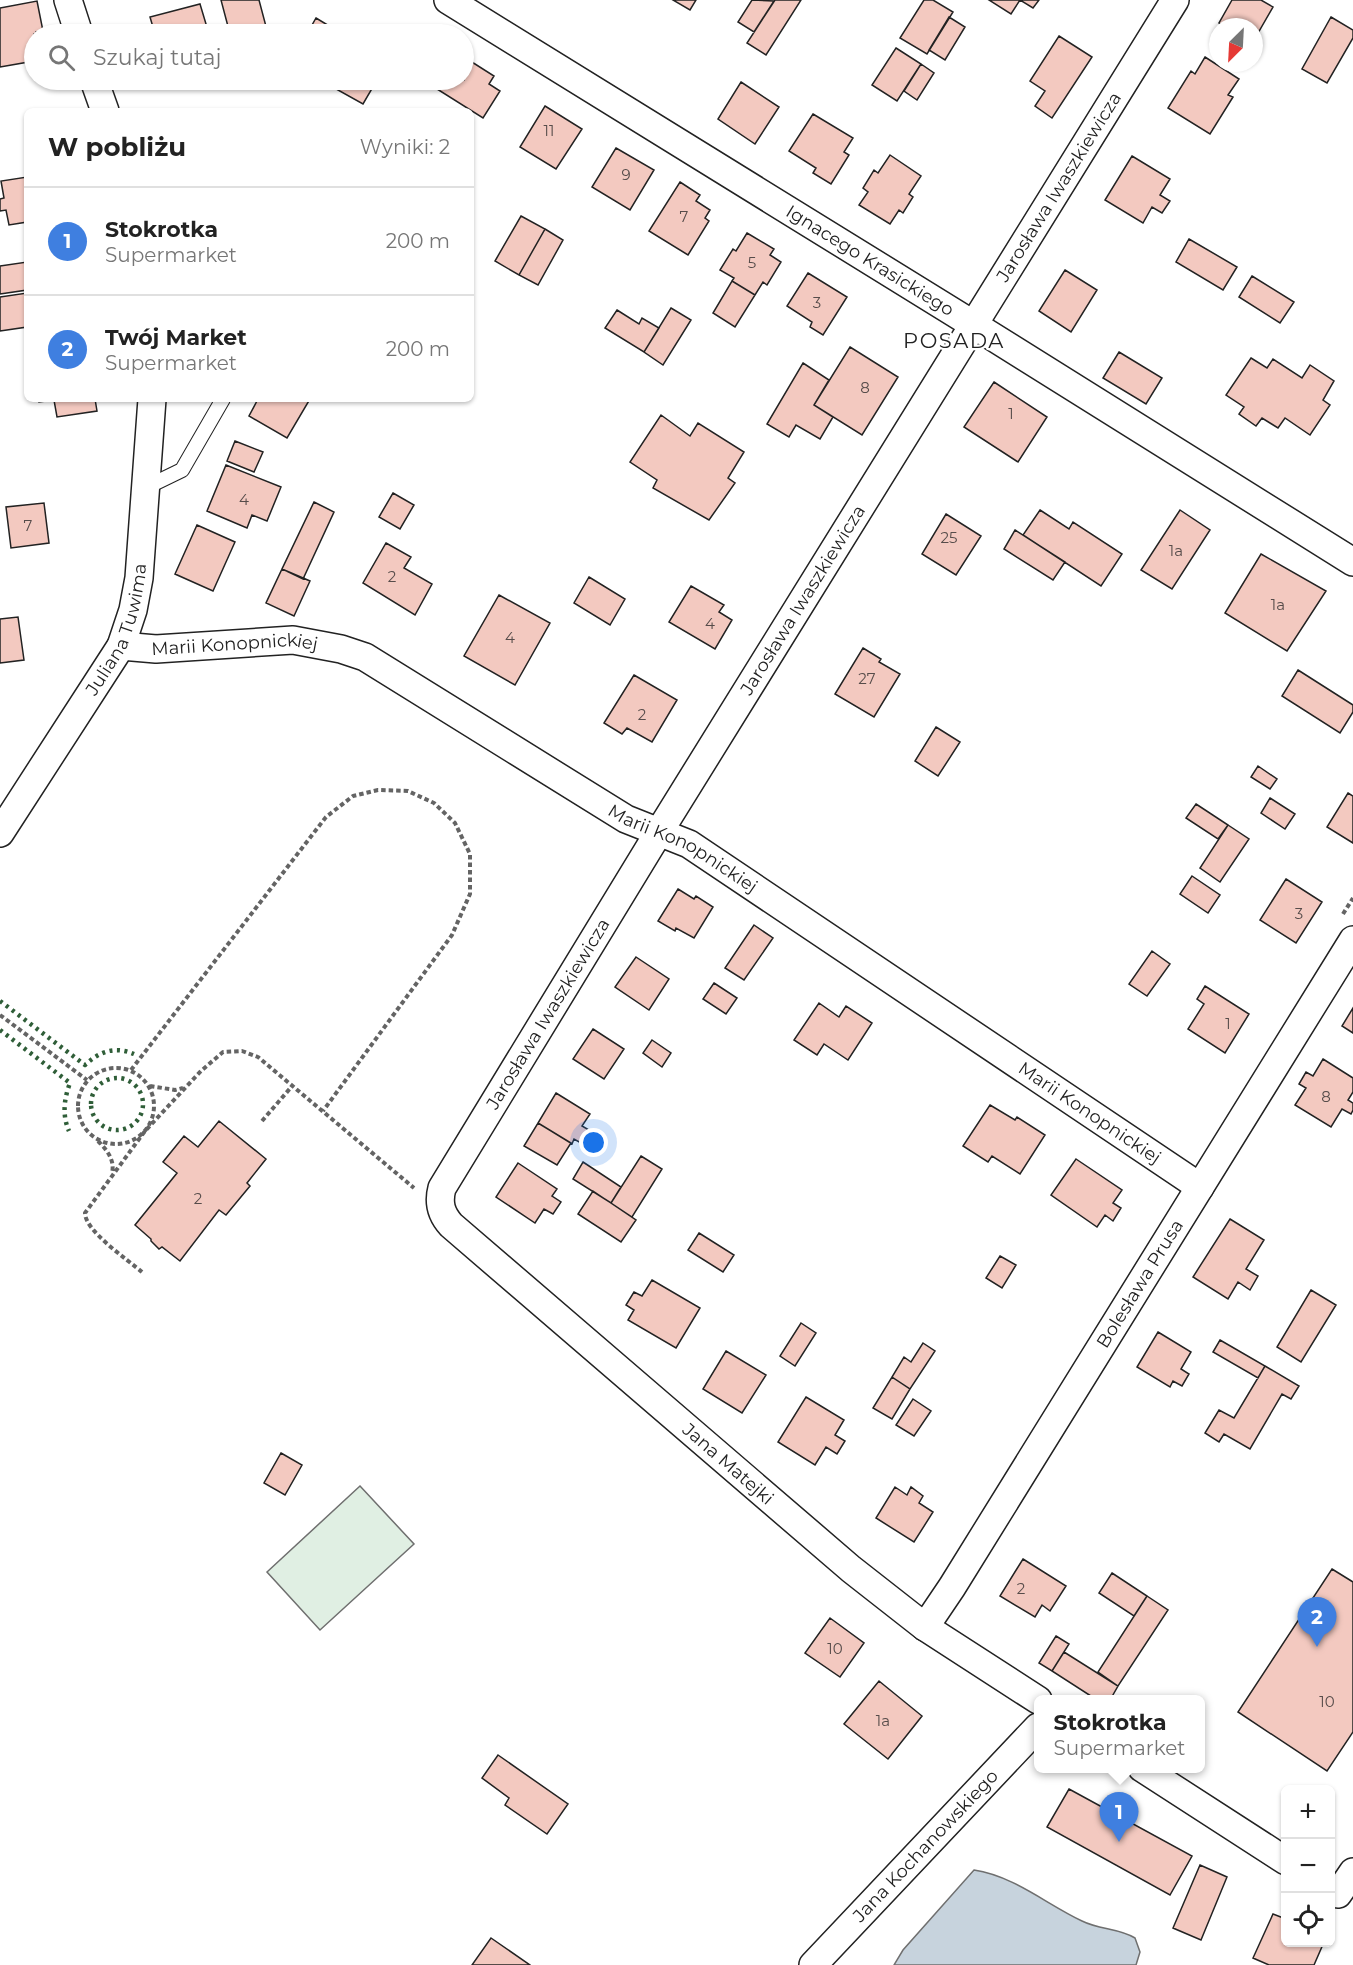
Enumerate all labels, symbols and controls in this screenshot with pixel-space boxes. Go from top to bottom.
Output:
north arrow [1209,18,1263,72]
search box [24,24,474,90]
icon: search [45,41,78,74]
text: Szukaj tutaj [93,44,221,71]
street label: Jarosława Iwaszkiewicza [991,88,1126,287]
house number: 11 [544,121,554,140]
text: W pobliżu [48,131,186,163]
text: Wyniki: 2 [360,135,450,159]
house number: 9 [621,165,631,184]
street label: Ignacego Krasickiego [782,201,958,321]
house number: 7 [680,207,689,226]
text: Stokrotka [105,216,218,243]
text: 1 [64,229,71,253]
text: 200 m [386,229,450,253]
text: Supermarket [105,243,237,267]
house number: 5 [748,253,756,272]
house number: 3 [813,293,821,312]
text: Twój Market [105,324,247,351]
district label: POSADA [903,328,1005,353]
text: 2 [62,337,73,361]
text: 200 m [386,337,450,361]
text: Supermarket [105,351,237,375]
house number: 8 [860,378,870,397]
house number: 1 [1008,404,1014,423]
house number: 4 [239,490,249,509]
street label: Jarosława Iwaszkiewicza [735,501,870,700]
house number: 7 [24,516,33,535]
house number: 25 [940,528,958,547]
house number: 1a [1169,541,1183,560]
street label: Juliana Tuwima [81,563,151,700]
house number: 2 [388,567,396,586]
house number: 1a [1271,595,1285,614]
house number: 4 [705,614,715,633]
house number: 4 [505,628,515,647]
street label: Marii Konopnickiej [151,629,320,660]
house number: 27 [858,669,876,688]
house number: 2 [638,705,646,724]
street label: Marii Konopnickiej [604,800,762,898]
house number: 3 [1295,904,1303,923]
street label: Jarosława Iwaszkiewicza [481,914,615,1114]
house number: 1 [1225,1014,1231,1033]
street label: Marii Konopnickiej [1014,1057,1165,1169]
house number: 8 [1321,1087,1331,1106]
your location [579,1128,608,1157]
house number: 2 [194,1189,202,1208]
street label: Bolesława Prusa [1092,1216,1188,1352]
street label: Jana Matejki [677,1418,778,1509]
house number: 2 [1017,1579,1025,1598]
pin: 2 [1298,1598,1336,1647]
house number: 10 [827,1639,843,1658]
house number: 10 [1319,1692,1335,1711]
popup [1034,1695,1205,1773]
text: Stokrotka [1054,1709,1167,1736]
house number: 1a [876,1711,890,1730]
text: Supermarket [1054,1736,1185,1760]
street label: Jana Kochanowskiego [848,1765,1003,1927]
map controls [1281,1785,1335,1947]
button: + [1281,1785,1335,1839]
pin: 1 [1100,1792,1138,1842]
button: − [1281,1839,1335,1893]
button: locate [1281,1893,1335,1947]

